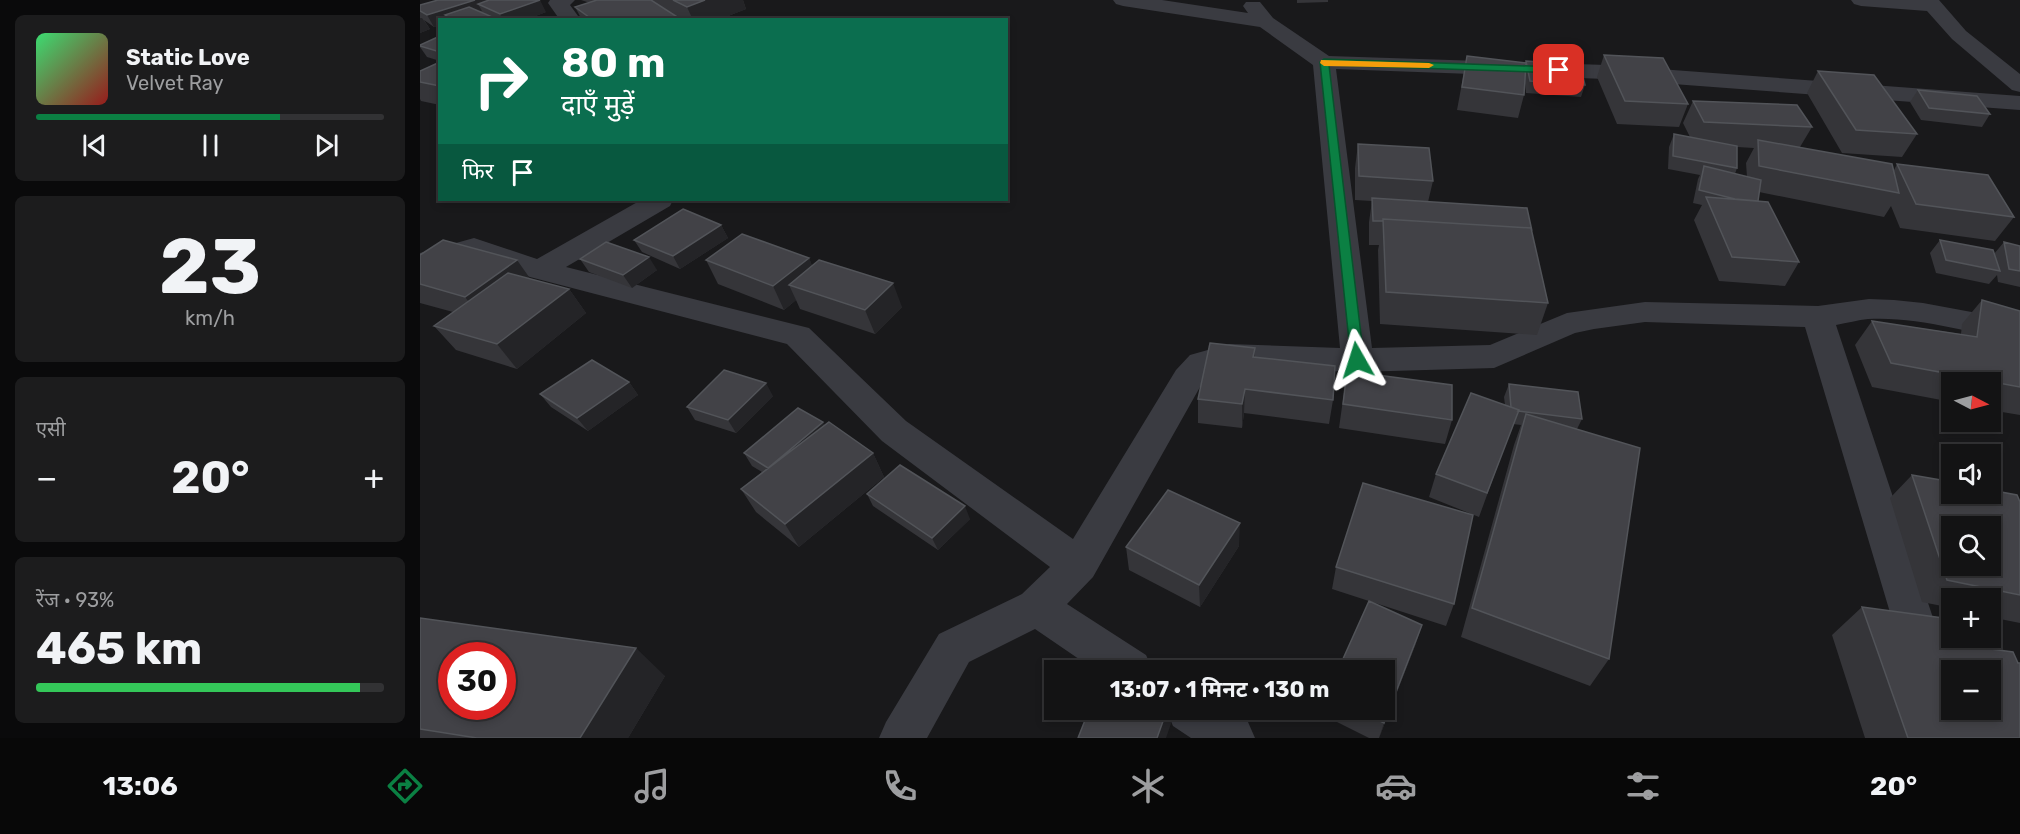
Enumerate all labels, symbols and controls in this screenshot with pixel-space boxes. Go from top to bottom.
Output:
text: 80 m [561,38,665,88]
icon: right [462,42,540,120]
text: Static Love [126,44,250,71]
pin [1533,44,1584,95]
icon: arrive [1542,53,1575,86]
text: Velvet Ray [126,71,224,95]
text: दाएँ मुड़ें [561,89,634,121]
icon: previous [78,129,111,162]
icon: pause [194,129,227,162]
icon: next [310,129,343,162]
icon: arrive [506,156,539,189]
text: फिर [462,158,494,185]
text: 23 [159,220,261,313]
text: km/h [185,306,235,330]
position arrow [1325,328,1389,392]
north arrow [1941,372,2001,432]
map controls [1941,372,2001,720]
text: एसी [36,417,66,441]
button: sound [1941,444,2001,504]
text: 20° [171,451,250,504]
text: − [36,458,57,497]
text: + [363,458,384,497]
button: search [1941,516,2001,576]
text: रेंज · 93% [36,588,114,612]
button: + [1941,588,2001,648]
text: 465 km [36,622,202,675]
speed limit sign: 30 [438,642,516,720]
button: − [1941,660,2001,720]
text: 13:07 · 1 मिनट · 130 m [1110,676,1329,703]
icon: directions [384,765,426,807]
icon: music [631,765,673,807]
icon: phone [879,765,921,807]
icon: climate [1127,765,1169,807]
icon: car [1375,765,1417,807]
icon: filters [1622,765,1664,807]
text: 13:06 [103,770,178,802]
text: 20° [1870,770,1917,802]

